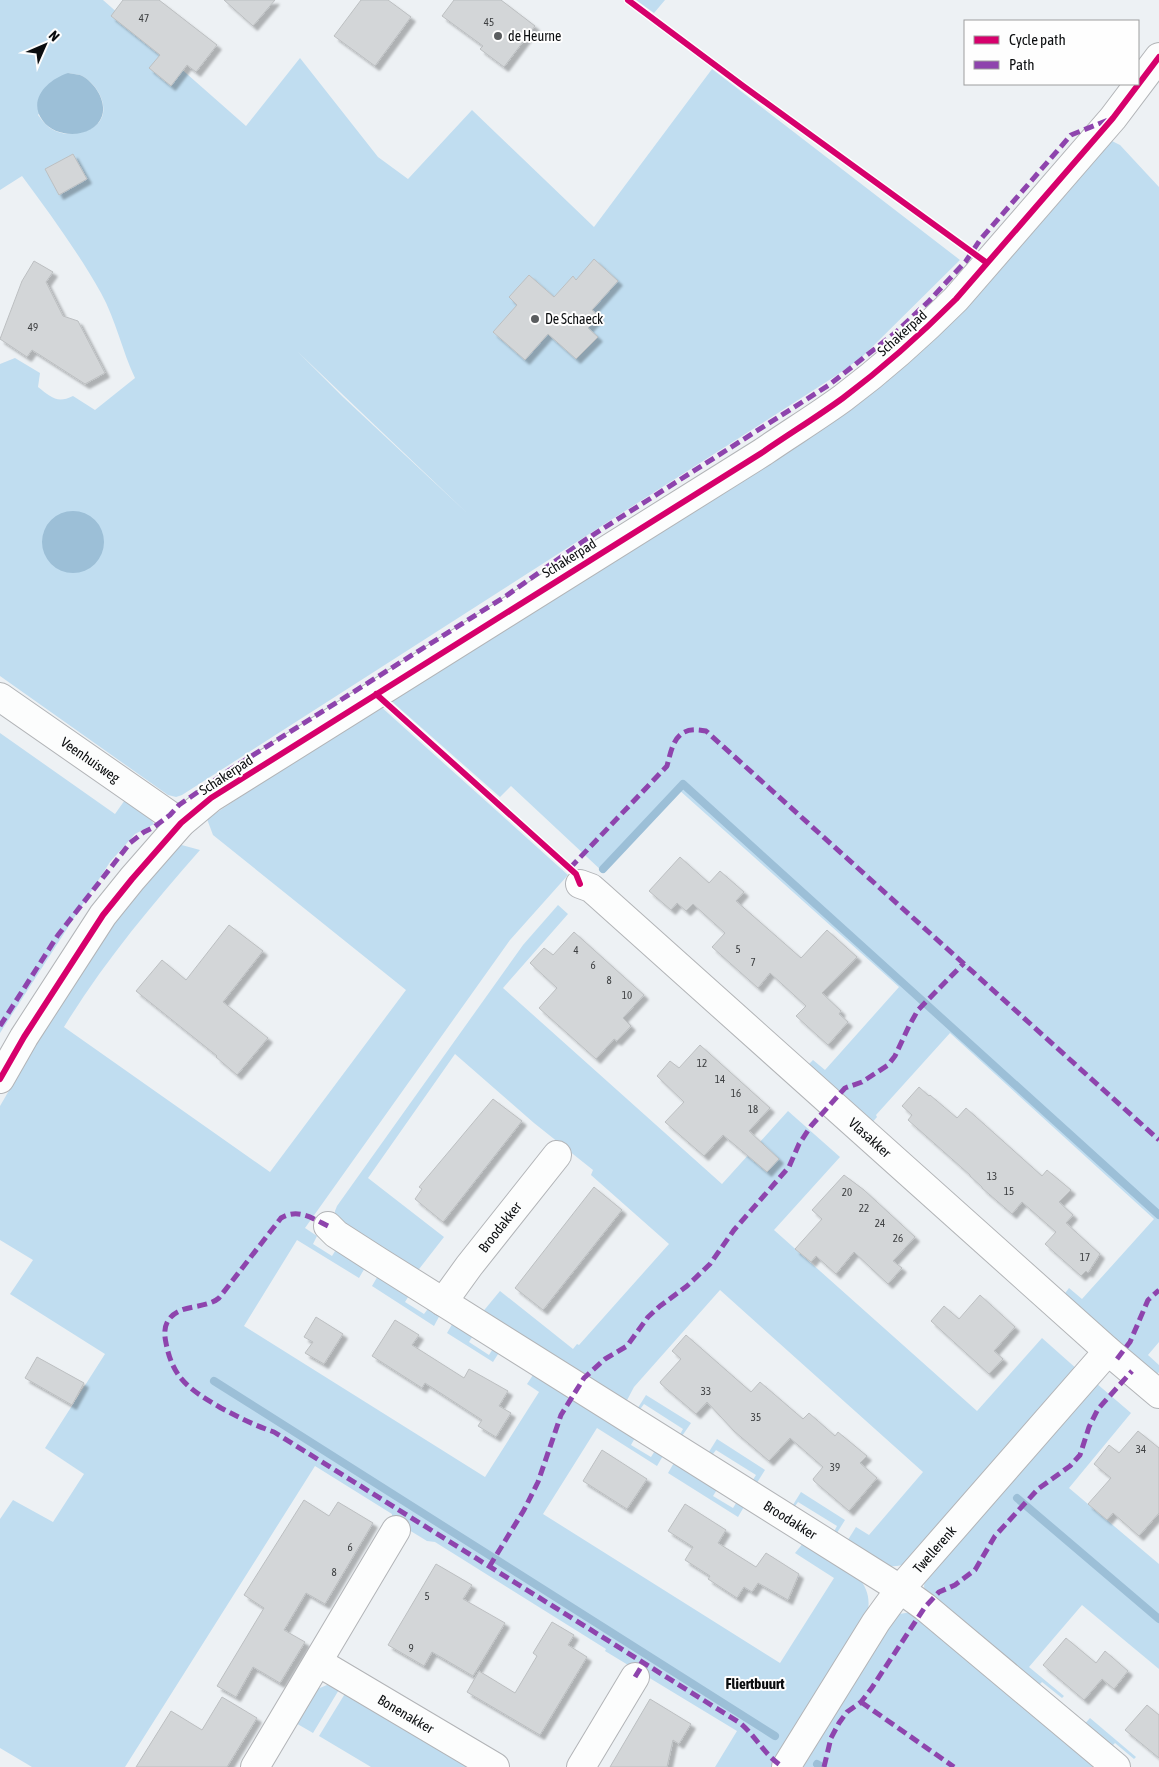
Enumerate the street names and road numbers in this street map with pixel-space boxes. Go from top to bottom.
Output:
street label: Schakerpad [874,307,930,359]
street label: Schakerpad [539,535,599,581]
street label: Veenhuisweg [58,734,123,786]
street label: Schakerpad [196,752,256,798]
street label: Vlasakker [845,1115,895,1161]
street label: Broodakker [475,1198,525,1255]
street label: Broodakker [761,1497,820,1543]
street label: Twellerenk [910,1523,959,1576]
street label: Bonenakker [375,1691,437,1737]

